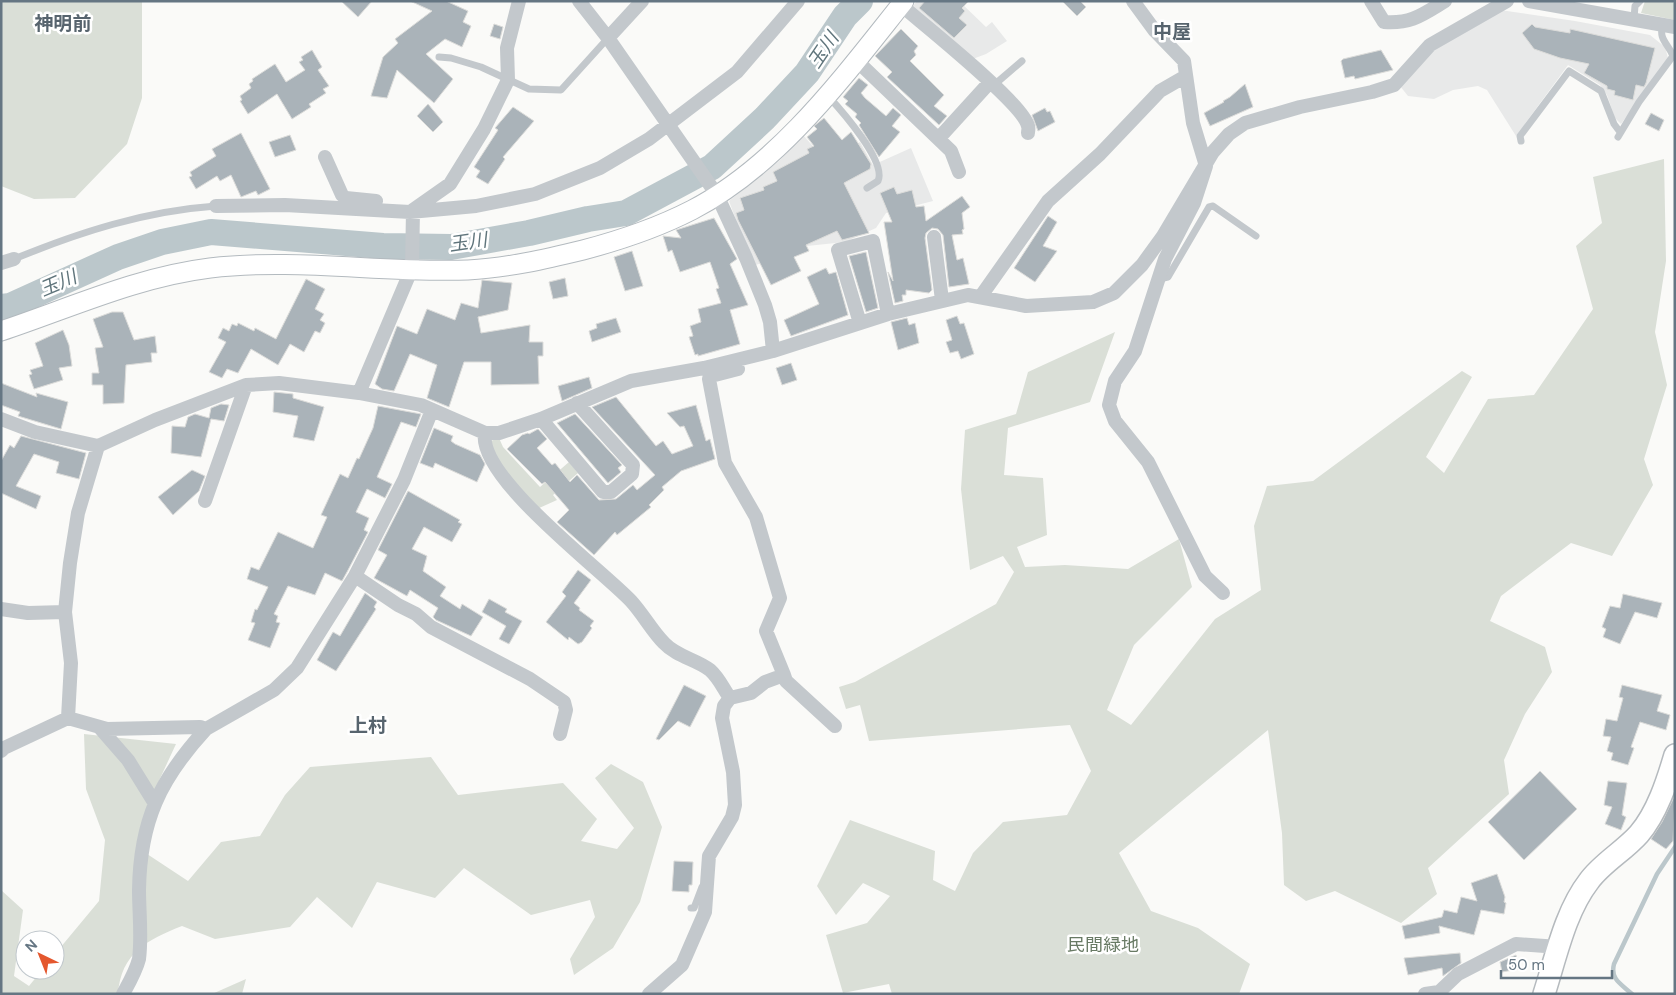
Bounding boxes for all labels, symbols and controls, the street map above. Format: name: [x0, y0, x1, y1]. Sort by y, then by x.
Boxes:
district label: 神明前: [34, 11, 92, 36]
district label: 中屋: [1153, 19, 1191, 44]
water label: 玉川: [802, 26, 845, 73]
water label: 玉川: [447, 227, 491, 257]
water label: 玉川: [36, 263, 82, 302]
district label: 上村: [349, 713, 387, 738]
north arrow: [15, 930, 65, 980]
park label: 民間緑地: [1067, 933, 1139, 957]
text: N: [21, 935, 41, 956]
scale bar: [1501, 948, 1612, 980]
text: 50 m: [1508, 955, 1545, 975]

